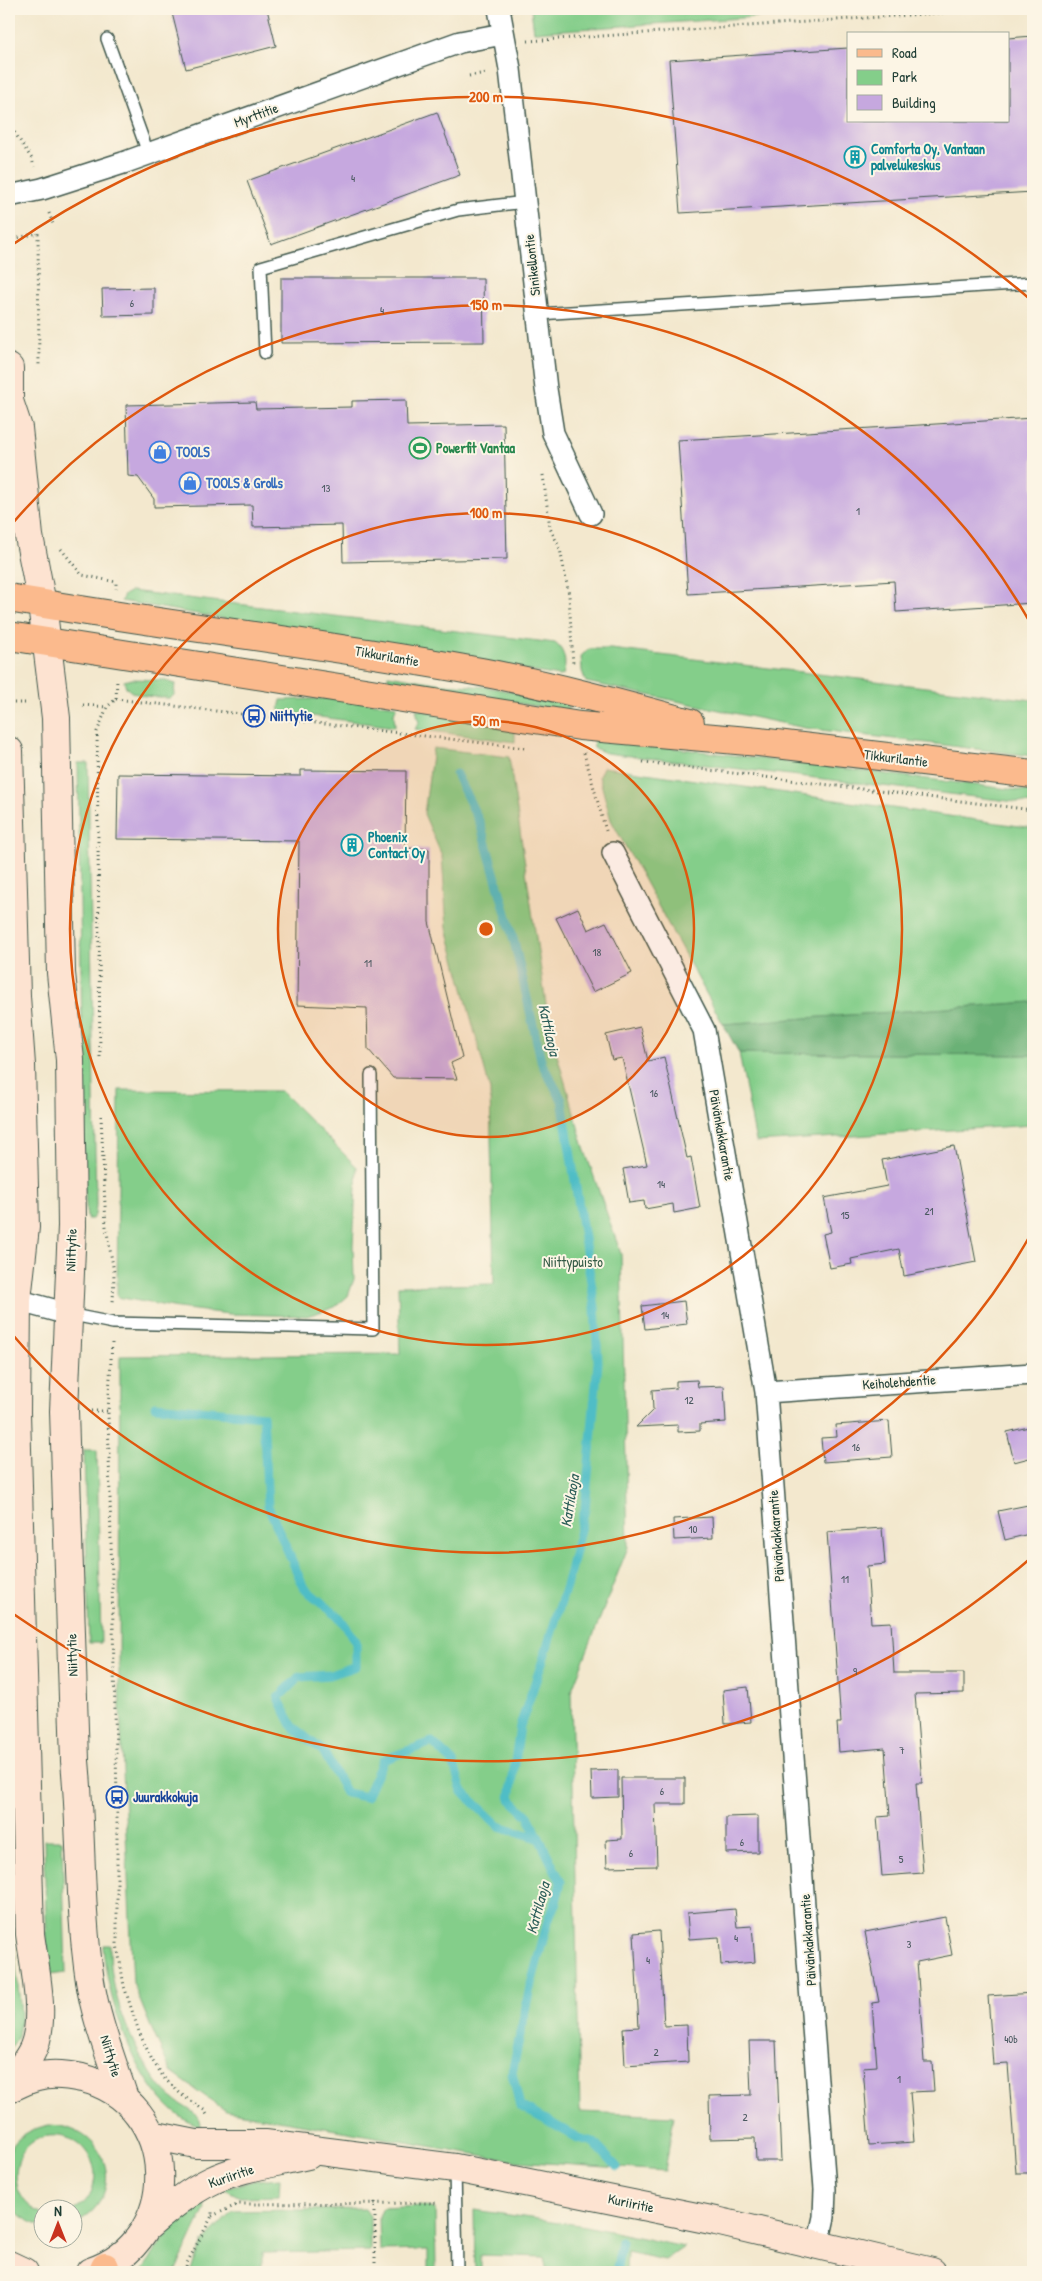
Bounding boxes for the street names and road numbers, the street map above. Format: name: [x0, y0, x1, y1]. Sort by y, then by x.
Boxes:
street label: Myrttitie: [231, 98, 281, 132]
street label: Sinikellontie: [519, 233, 544, 297]
street label: Tikkurilantie: [354, 641, 421, 671]
street label: Tikkurilantie: [863, 744, 930, 771]
street label: Päivänkakkarantie: [705, 1088, 740, 1182]
street label: Niittytie: [60, 1228, 82, 1272]
street label: Keiholehdentie: [862, 1369, 937, 1394]
street label: Päivänkakkarantie: [763, 1489, 788, 1583]
street label: Niittytie: [61, 1633, 83, 1677]
street label: Päivänkakkarantie: [795, 1893, 820, 1987]
street label: Niittytie: [95, 2033, 127, 2080]
street label: Kuriiritie: [206, 2159, 256, 2192]
street label: Kuriiritie: [606, 2188, 656, 2217]

